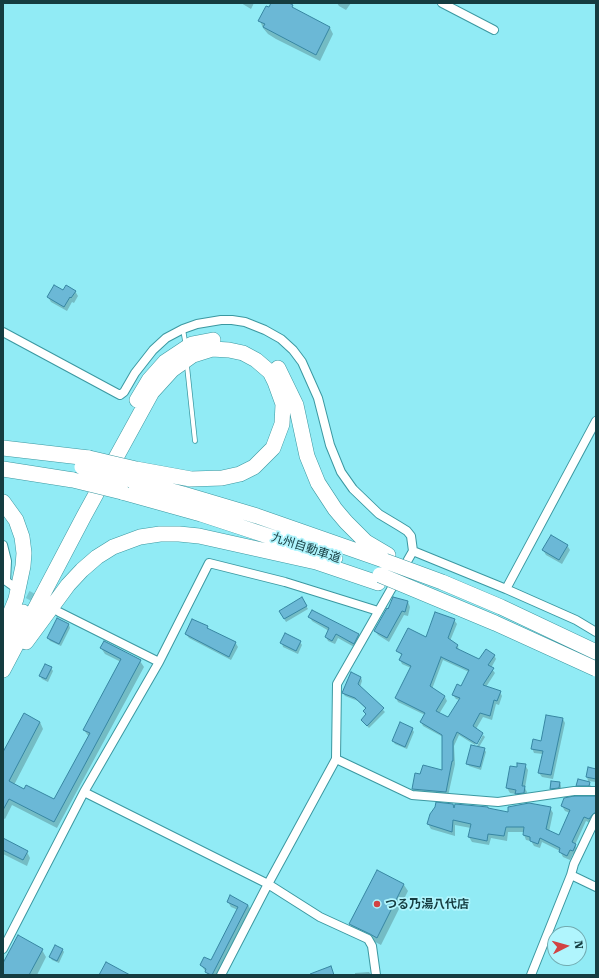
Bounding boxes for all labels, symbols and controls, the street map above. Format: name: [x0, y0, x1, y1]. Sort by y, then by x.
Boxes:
street label: 九州自動車道: [270, 530, 342, 566]
place label: つる乃湯八代店: [385, 897, 469, 911]
marker: つる乃湯八代店: [372, 899, 382, 909]
north arrow: [547, 926, 587, 966]
text: N: [572, 940, 585, 950]

